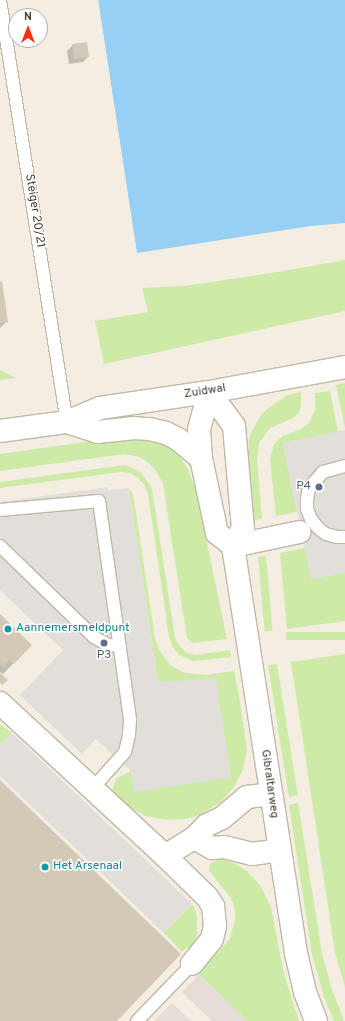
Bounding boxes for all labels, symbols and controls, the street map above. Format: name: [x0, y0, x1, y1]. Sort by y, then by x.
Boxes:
north arrow: [8, 8, 48, 48]
text: N: [24, 10, 32, 24]
street label: Steiger 20/21: [21, 173, 47, 249]
street label: Zuidwal: [183, 382, 227, 402]
place label: P4: [296, 480, 311, 494]
marker: P4: [314, 482, 324, 492]
place label: Aannemersmeldpunt: [16, 622, 130, 636]
marker: Aannemersmeldpunt: [3, 624, 13, 634]
marker: P3: [99, 638, 109, 648]
place label: P3: [97, 649, 111, 663]
street label: Gibraltarweg: [257, 749, 281, 819]
place label: Het Arsenaal: [53, 860, 123, 874]
marker: Het Arsenaal: [40, 862, 50, 872]

